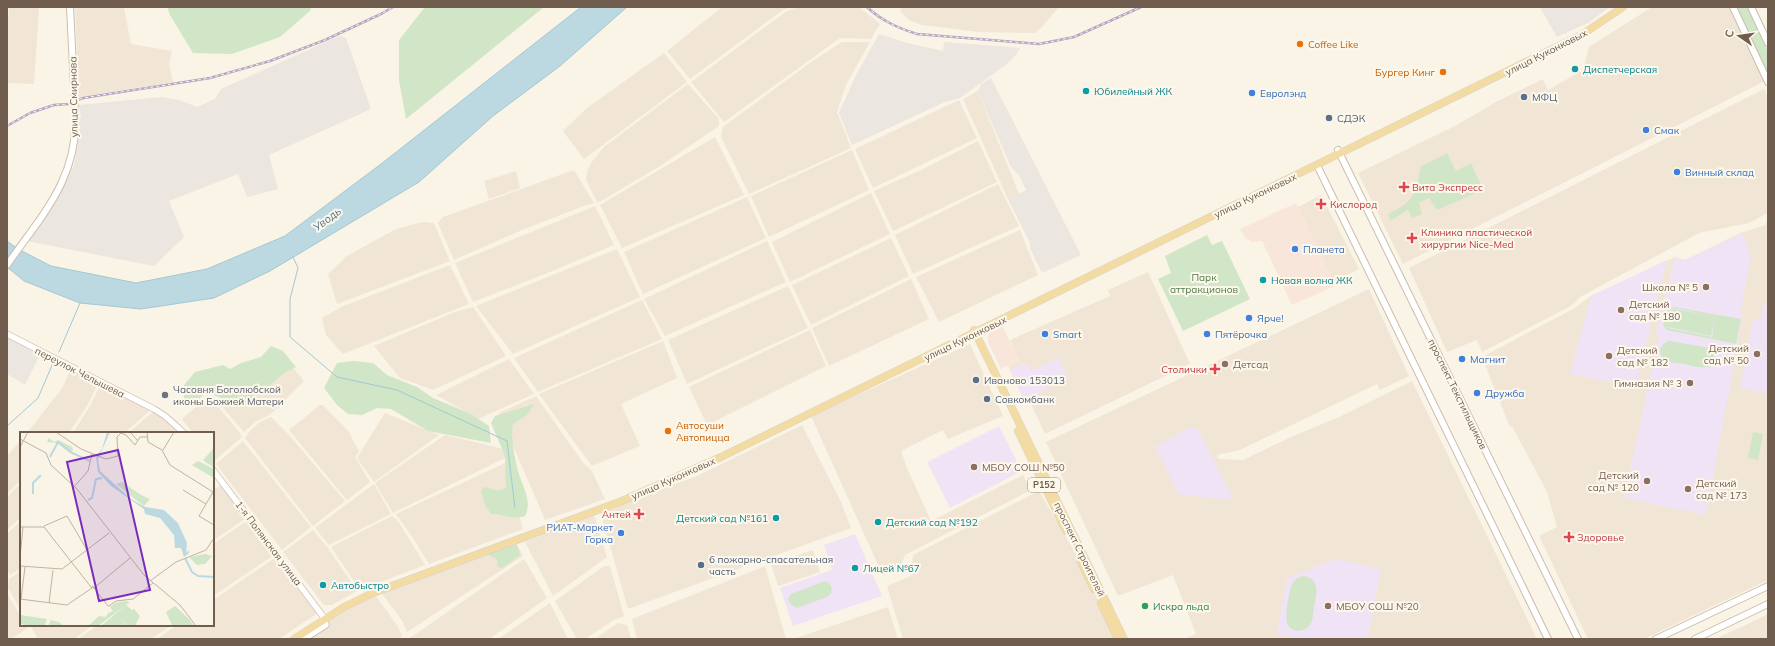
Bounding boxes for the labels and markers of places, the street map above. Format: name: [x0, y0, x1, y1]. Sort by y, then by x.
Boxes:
place label: Coffee Like: [1308, 38, 1358, 51]
marker: Coffee Like: [1295, 39, 1305, 49]
place label: Диспетчерская: [1583, 63, 1657, 76]
marker: Диспетчерская: [1570, 64, 1580, 74]
place label: Бургер Кинг: [1375, 66, 1436, 79]
marker: Бургер Кинг: [1438, 67, 1448, 77]
place label: Юбилейный ЖК: [1094, 85, 1172, 98]
marker: Юбилейный ЖК: [1081, 86, 1091, 96]
place label: Евролэнд: [1260, 87, 1306, 100]
marker: Евролэнд: [1247, 88, 1257, 98]
place label: МФЦ: [1532, 91, 1557, 104]
marker: МФЦ: [1519, 92, 1529, 102]
place label: СДЭК: [1337, 112, 1366, 125]
marker: СДЭК: [1324, 113, 1334, 123]
place label: Смак: [1654, 124, 1680, 137]
marker: Смак: [1641, 125, 1651, 135]
place label: Винный склад: [1685, 166, 1754, 179]
marker: Винный склад: [1672, 167, 1682, 177]
place label: Вита Экспресс: [1412, 181, 1483, 194]
marker: Вита Экспресс: [1399, 182, 1409, 192]
marker: Кислород: [1315, 198, 1327, 210]
place label: Кислород: [1330, 198, 1377, 211]
place label: Клиника пластической хирургии Nice-Med: [1421, 226, 1532, 251]
marker: Клиника пластической хирургии Nice-Med: [1406, 232, 1418, 244]
place label: Планета: [1303, 243, 1345, 256]
marker: Планета: [1290, 244, 1300, 254]
place label: Новая волна ЖК: [1271, 274, 1353, 287]
marker: Новая волна ЖК: [1258, 275, 1268, 285]
place label: Школа № 5: [1642, 281, 1698, 294]
marker: Школа № 5: [1701, 282, 1711, 292]
place label: Детский сад № 180: [1629, 298, 1680, 323]
marker: Детский сад № 180: [1616, 305, 1626, 315]
place label: Ярче!: [1257, 312, 1283, 325]
marker: Ярче!: [1244, 313, 1254, 323]
place label: Smart: [1053, 328, 1082, 341]
place label: Пятёрочка: [1215, 328, 1267, 341]
marker: Smart: [1040, 329, 1050, 339]
marker: Пятёрочка: [1202, 329, 1212, 339]
place label: Детский сад № 50: [1704, 342, 1749, 367]
place label: Детский сад № 182: [1617, 344, 1668, 369]
marker: Детский сад № 50: [1752, 349, 1762, 359]
marker: Детский сад № 182: [1604, 351, 1614, 361]
place label: Магнит: [1470, 353, 1506, 366]
marker: Магнит: [1457, 354, 1467, 364]
place label: Детсад: [1233, 358, 1268, 371]
marker: Детсад: [1220, 359, 1230, 369]
place label: Столички: [1161, 363, 1207, 376]
marker: Столички: [1210, 364, 1220, 374]
place label: Иваново 153013: [984, 374, 1065, 387]
marker: Иваново 153013: [971, 375, 981, 385]
place label: Гимназия № 3: [1614, 377, 1682, 390]
marker: Гимназия № 3: [1685, 378, 1695, 388]
place label: Часовня Боголюбской иконы Божией Матери: [173, 383, 284, 408]
place label: Дружба: [1485, 387, 1524, 400]
marker: Дружба: [1472, 388, 1482, 398]
marker: Часовня Боголюбской иконы Божией Матери: [160, 390, 170, 400]
place label: Совкомбанк: [995, 393, 1055, 406]
marker: Совкомбанк: [982, 394, 992, 404]
place label: Автосуши Автопицца: [676, 419, 730, 444]
marker: Автосуши Автопицца: [663, 426, 673, 436]
place label: МБОУ СОШ №50: [982, 461, 1065, 474]
marker: МБОУ СОШ №50: [969, 462, 979, 472]
place label: Детский сад № 120: [1588, 469, 1639, 494]
marker: Детский сад № 120: [1642, 476, 1652, 486]
place label: Детский сад № 173: [1696, 477, 1747, 502]
marker: Детский сад № 173: [1683, 484, 1693, 494]
place label: Антей: [602, 508, 631, 521]
marker: Антей: [634, 509, 644, 519]
place label: Детский сад №161: [676, 512, 768, 525]
marker: Детский сад №161: [771, 513, 781, 523]
place label: Детский сад №192: [886, 516, 978, 529]
marker: Детский сад №192: [873, 517, 883, 527]
place label: РИАТ-Маркет Горка: [546, 521, 613, 546]
marker: РИАТ-Маркет Горка: [616, 528, 626, 538]
place label: Здоровье: [1577, 531, 1624, 544]
marker: Здоровье: [1564, 532, 1574, 542]
place label: 6 пожарно-спасательная часть: [709, 553, 833, 578]
marker: 6 пожарно-спасательная часть: [696, 560, 706, 570]
place label: Лицей №67: [863, 562, 920, 575]
marker: Лицей №67: [850, 563, 860, 573]
place label: Автобыстро: [331, 579, 389, 592]
marker: Автобыстро: [318, 580, 328, 590]
place label: Искра льда: [1153, 600, 1209, 613]
place label: МБОУ СОШ №20: [1336, 600, 1419, 613]
marker: Искра льда: [1140, 601, 1150, 611]
marker: МБОУ СОШ №20: [1323, 601, 1333, 611]

